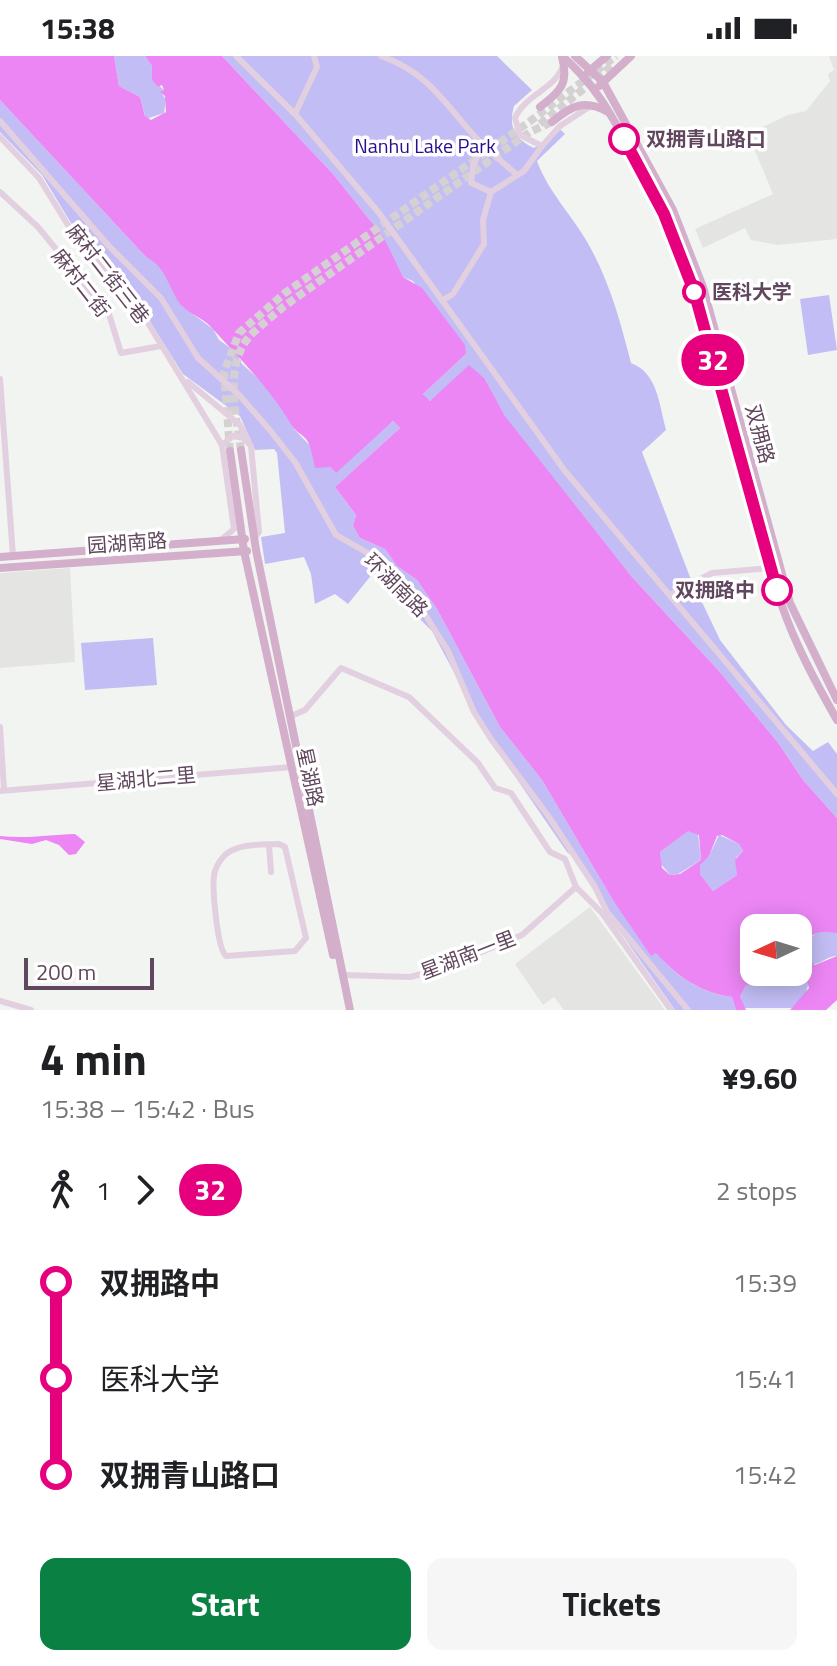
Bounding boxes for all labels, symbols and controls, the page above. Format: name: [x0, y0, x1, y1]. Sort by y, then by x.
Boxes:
text: 15:38: [40, 5, 115, 51]
place label: 双拥青山路口: [646, 123, 766, 154]
marker: 双拥青山路口: [609, 124, 639, 154]
park label: Nanhu Lake Park: [354, 130, 496, 161]
street label: 麻村二街三巷: [62, 219, 154, 329]
street label: 麻村二街: [47, 244, 115, 322]
place label: 医科大学: [712, 276, 792, 307]
marker: 医科大学: [683, 281, 705, 303]
line badge: 32: [677, 334, 749, 386]
text: 32: [697, 338, 729, 381]
street label: 双拥路: [738, 401, 783, 467]
street label: 园湖南路: [86, 524, 168, 561]
street label: 环湖南路: [357, 545, 436, 624]
place label: 双拥路中: [675, 574, 755, 605]
marker: 双拥路中: [762, 575, 792, 605]
street label: 星湖路: [289, 744, 332, 809]
street label: 星湖北二里: [95, 759, 197, 798]
north arrow: [740, 914, 812, 986]
map controls: [740, 914, 812, 986]
street label: 星湖南一里: [416, 922, 520, 987]
scale bar: [24, 954, 154, 990]
text: 200 m: [36, 955, 96, 989]
text: 4 min: [40, 1025, 147, 1092]
text: ¥9.60: [722, 1055, 797, 1101]
text: 15:38 – 15:42 · Bus: [40, 1089, 255, 1128]
icon: walk: [40, 1168, 84, 1212]
icon: forward: [123, 1168, 167, 1212]
text: 32: [195, 1168, 226, 1211]
text: 1: [96, 1171, 111, 1210]
text: 2 stops: [716, 1171, 797, 1210]
text: 双拥路中: [100, 1260, 220, 1306]
text: 15:39: [733, 1263, 797, 1302]
text: 医科大学: [100, 1356, 220, 1402]
text: 15:41: [733, 1359, 797, 1398]
text: 双拥青山路口: [100, 1452, 280, 1498]
text: 15:42: [733, 1455, 797, 1494]
button: Start: [40, 1558, 411, 1650]
button: Tickets: [427, 1558, 797, 1650]

